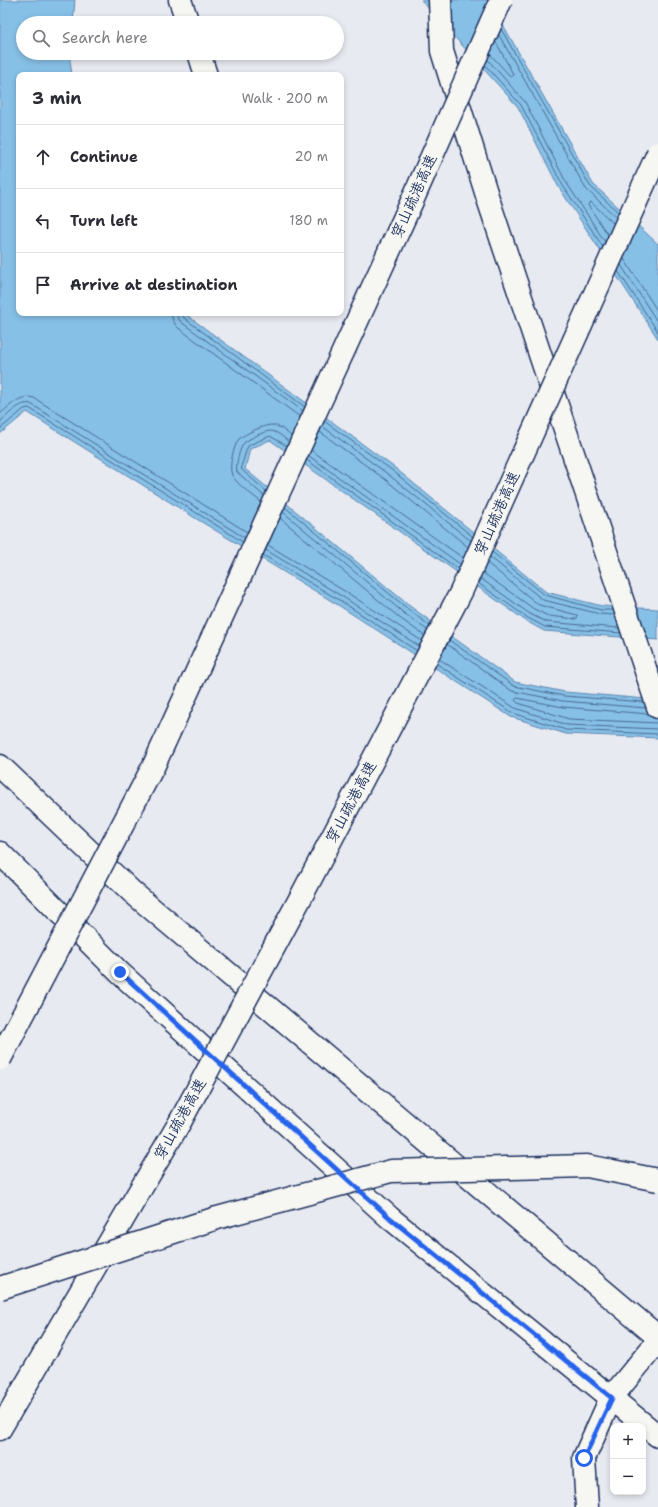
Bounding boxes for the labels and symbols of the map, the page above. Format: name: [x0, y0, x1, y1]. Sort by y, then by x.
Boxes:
street label: 穿山疏港高速: [387, 151, 441, 241]
street label: 穿山疏港高速: [470, 468, 524, 558]
street label: 穿山疏港高速: [321, 758, 381, 846]
route end: [111, 963, 129, 981]
street label: 穿山疏港高速: [149, 1075, 211, 1163]
route start: [575, 1449, 593, 1467]

